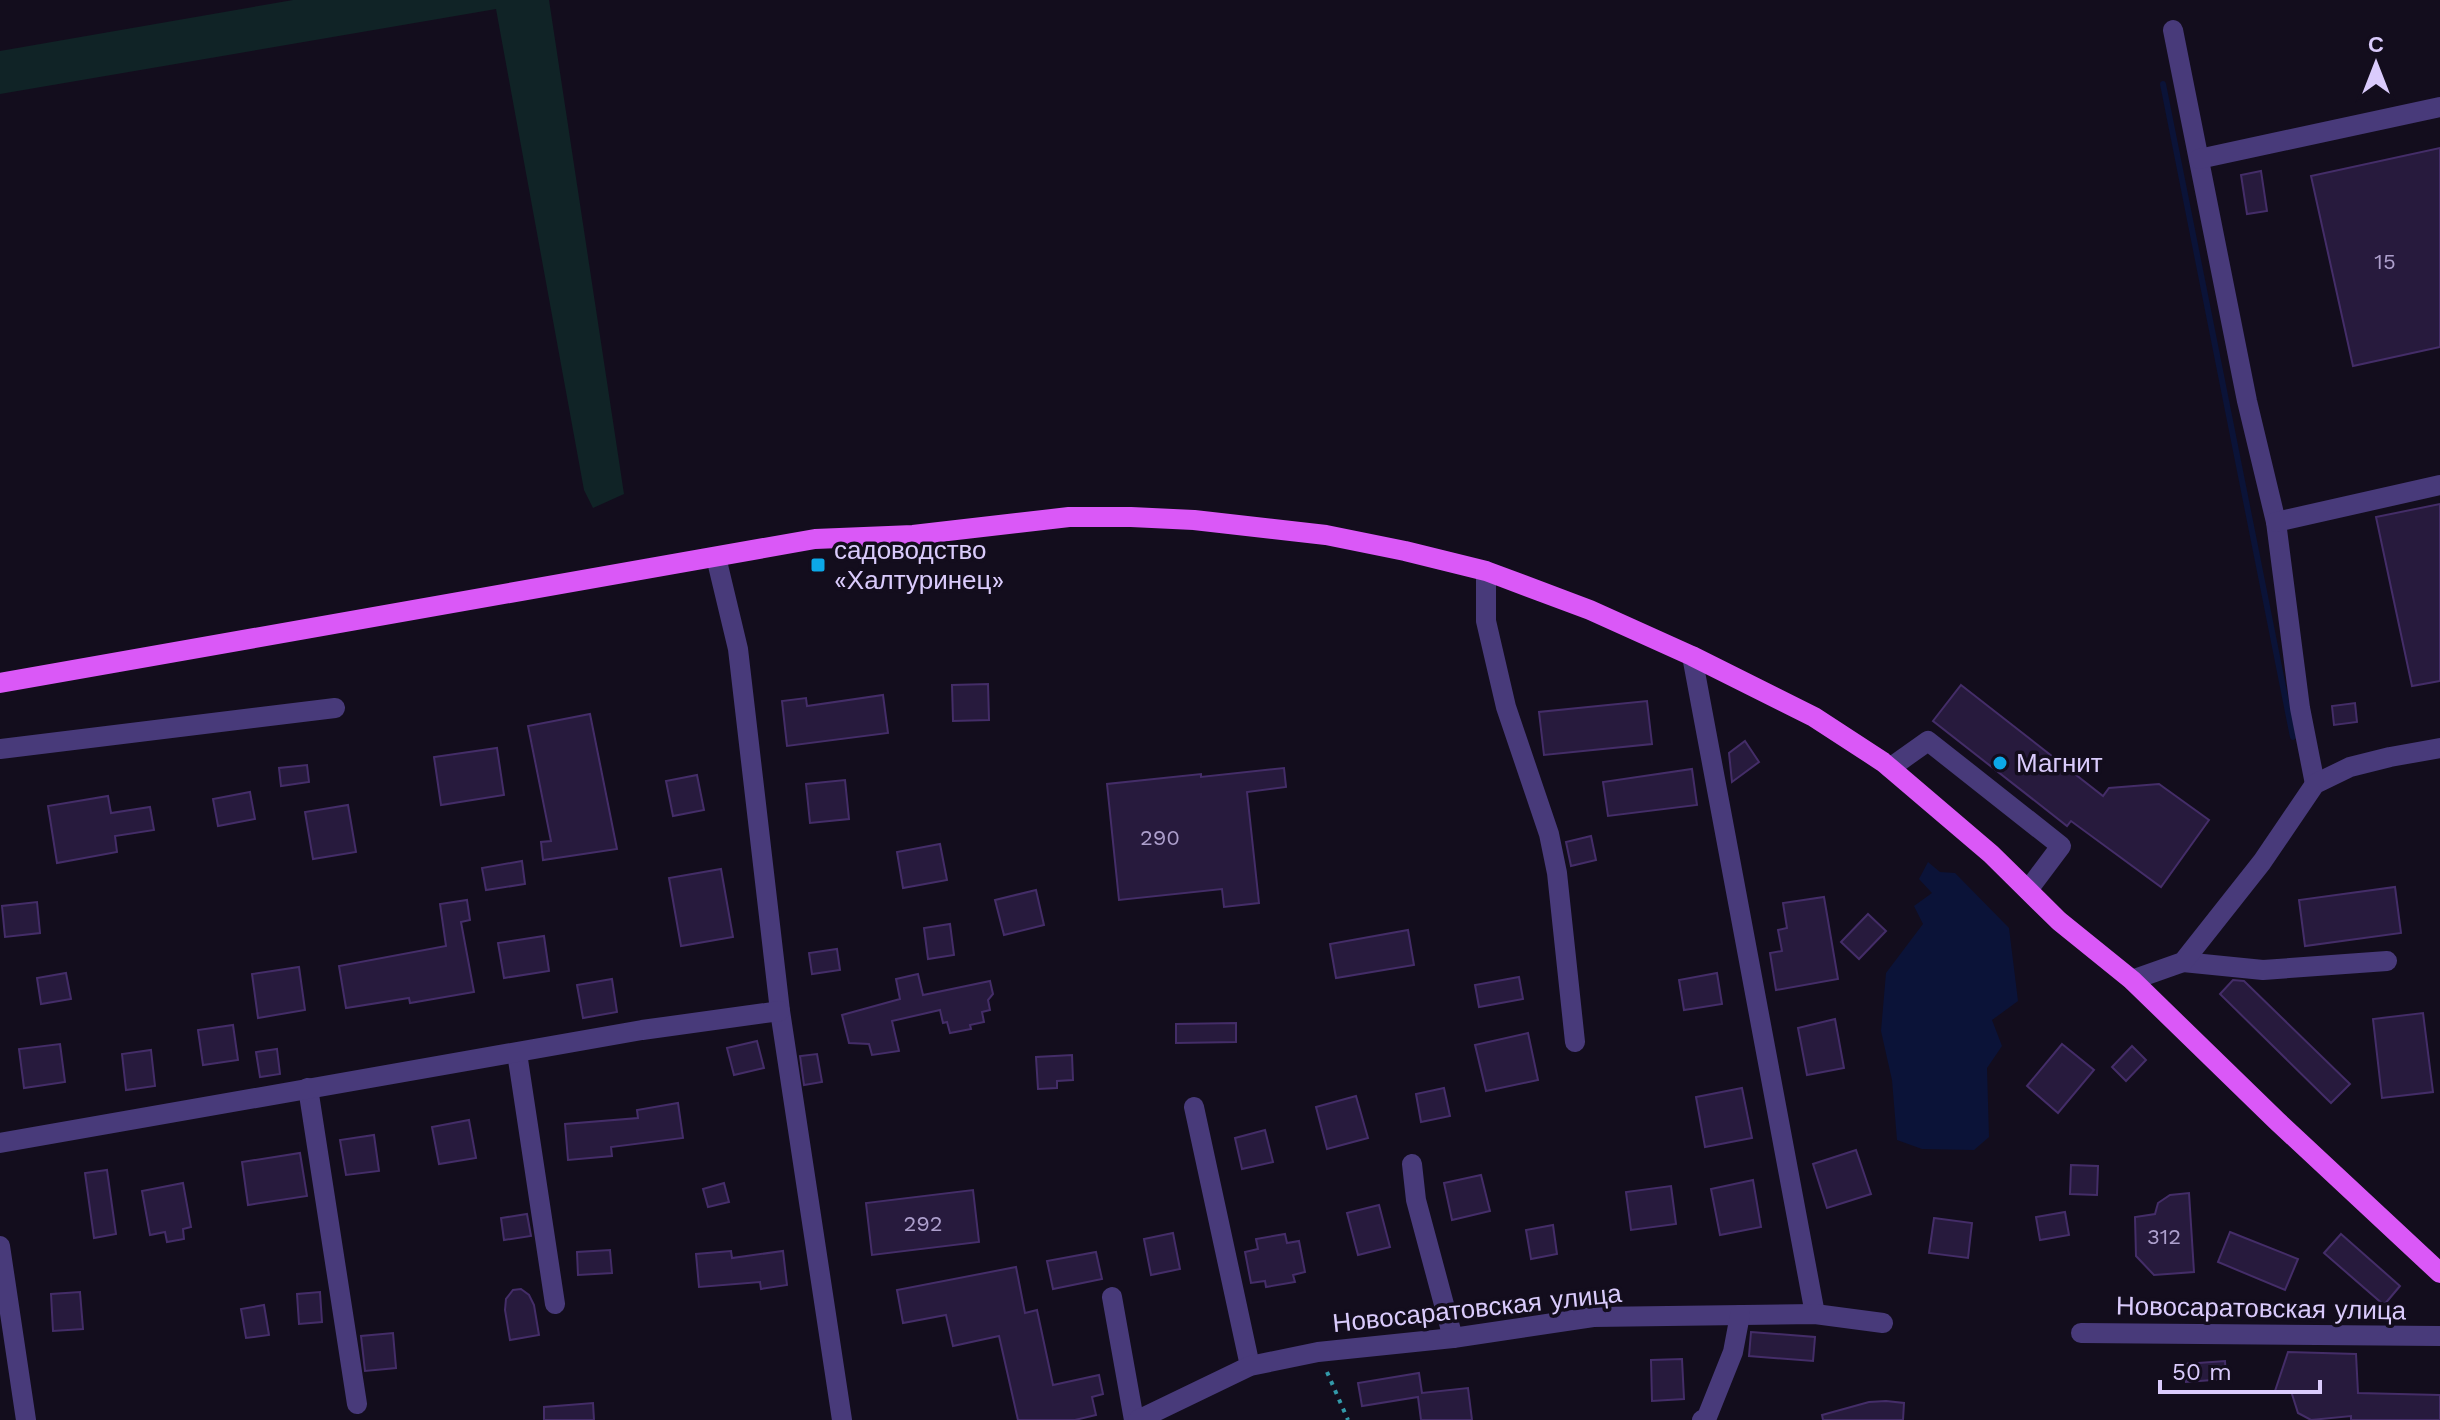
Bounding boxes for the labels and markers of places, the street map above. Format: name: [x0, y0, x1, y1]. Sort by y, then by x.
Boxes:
place label: садоводство «Халтуринец»: [834, 535, 1004, 595]
marker: садоводство «Халтуринец»: [809, 556, 827, 574]
place label: Магнит: [2016, 748, 2103, 778]
marker: Магнит: [1991, 754, 2009, 772]

